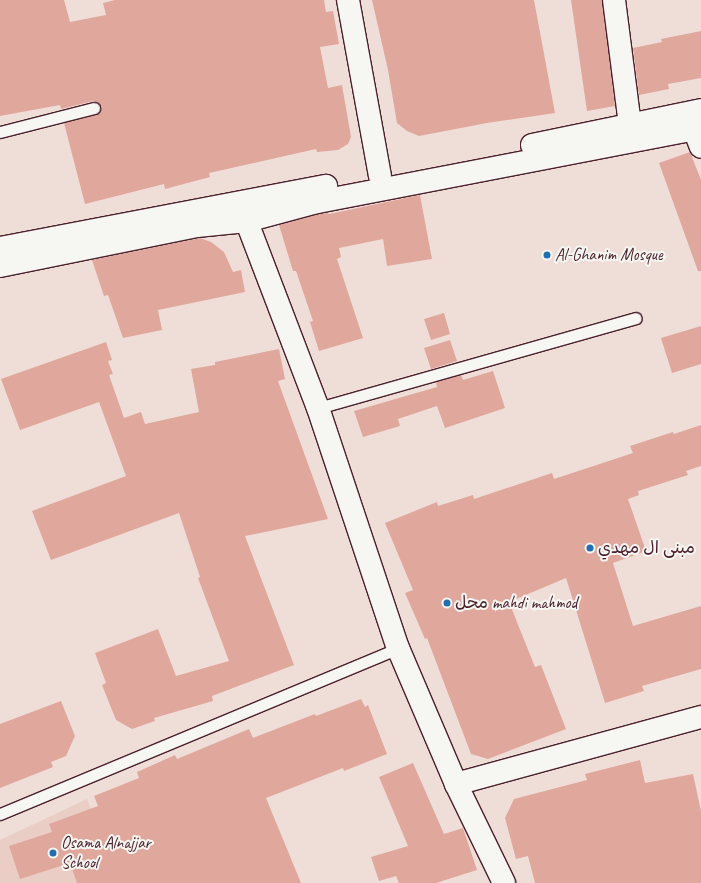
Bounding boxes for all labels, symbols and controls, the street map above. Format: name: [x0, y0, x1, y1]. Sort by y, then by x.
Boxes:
place label: Al-Ghanim Mosque: [555, 245, 662, 265]
marker: Al-Ghanim Mosque: [542, 250, 552, 260]
place label: مبنى ال مهدي: [598, 538, 695, 558]
marker: مبنى ال مهدي: [585, 543, 595, 553]
place label: محل mahdi mahmod: [455, 593, 578, 613]
marker: محل mahdi mahmod: [442, 598, 452, 608]
place label: Osama Alnajjar School: [61, 833, 151, 873]
marker: Osama Alnajjar School: [48, 848, 58, 858]

